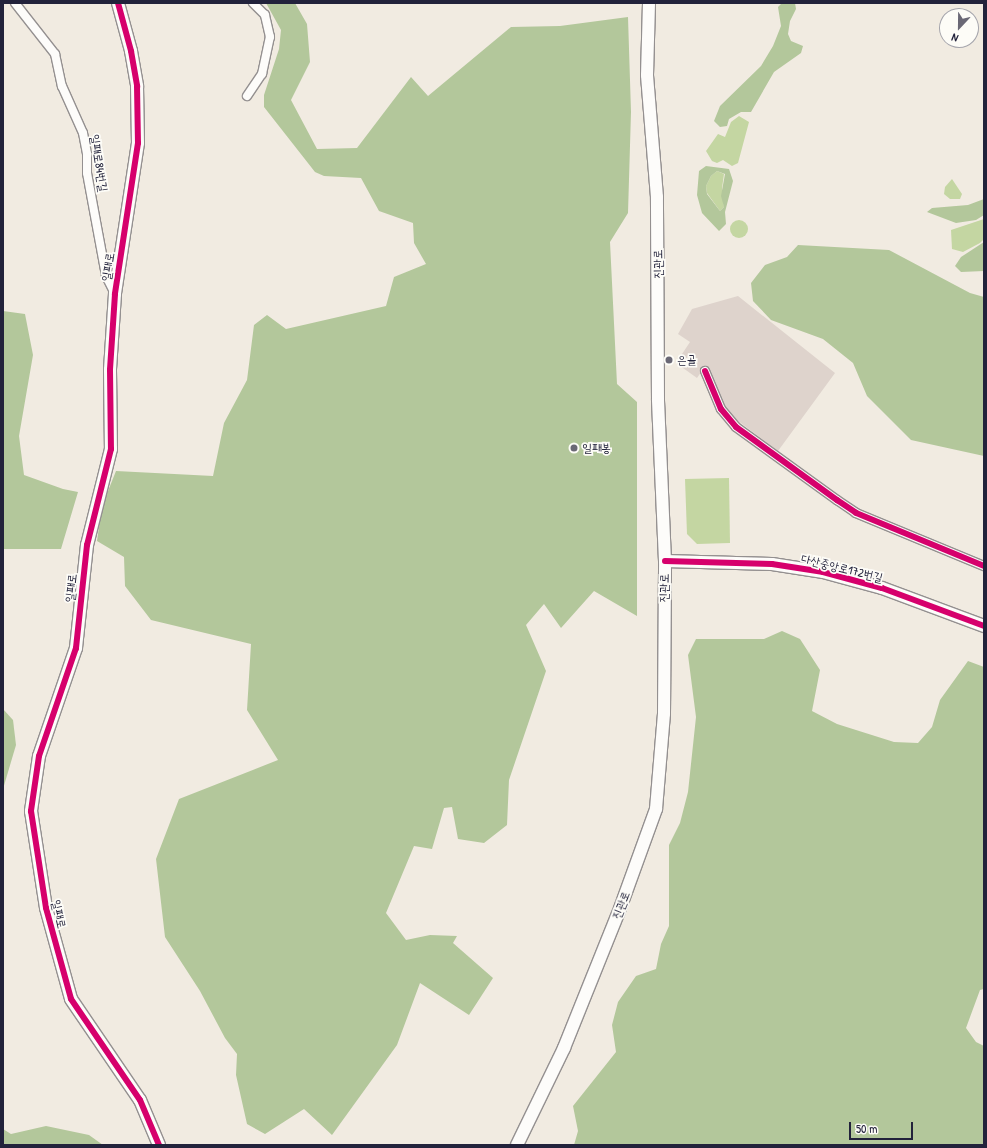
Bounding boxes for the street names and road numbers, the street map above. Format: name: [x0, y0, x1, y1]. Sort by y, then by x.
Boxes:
street label: 일패로84번길: [87, 133, 111, 193]
street label: 진관로: [651, 249, 665, 279]
street label: 일패로: [99, 252, 117, 282]
street label: 다산중앙로172번길: [800, 551, 884, 585]
street label: 일패로: [62, 573, 80, 603]
street label: 진관로: [657, 573, 671, 603]
street label: 진관로: [609, 889, 633, 921]
street label: 일패로: [49, 898, 69, 930]

